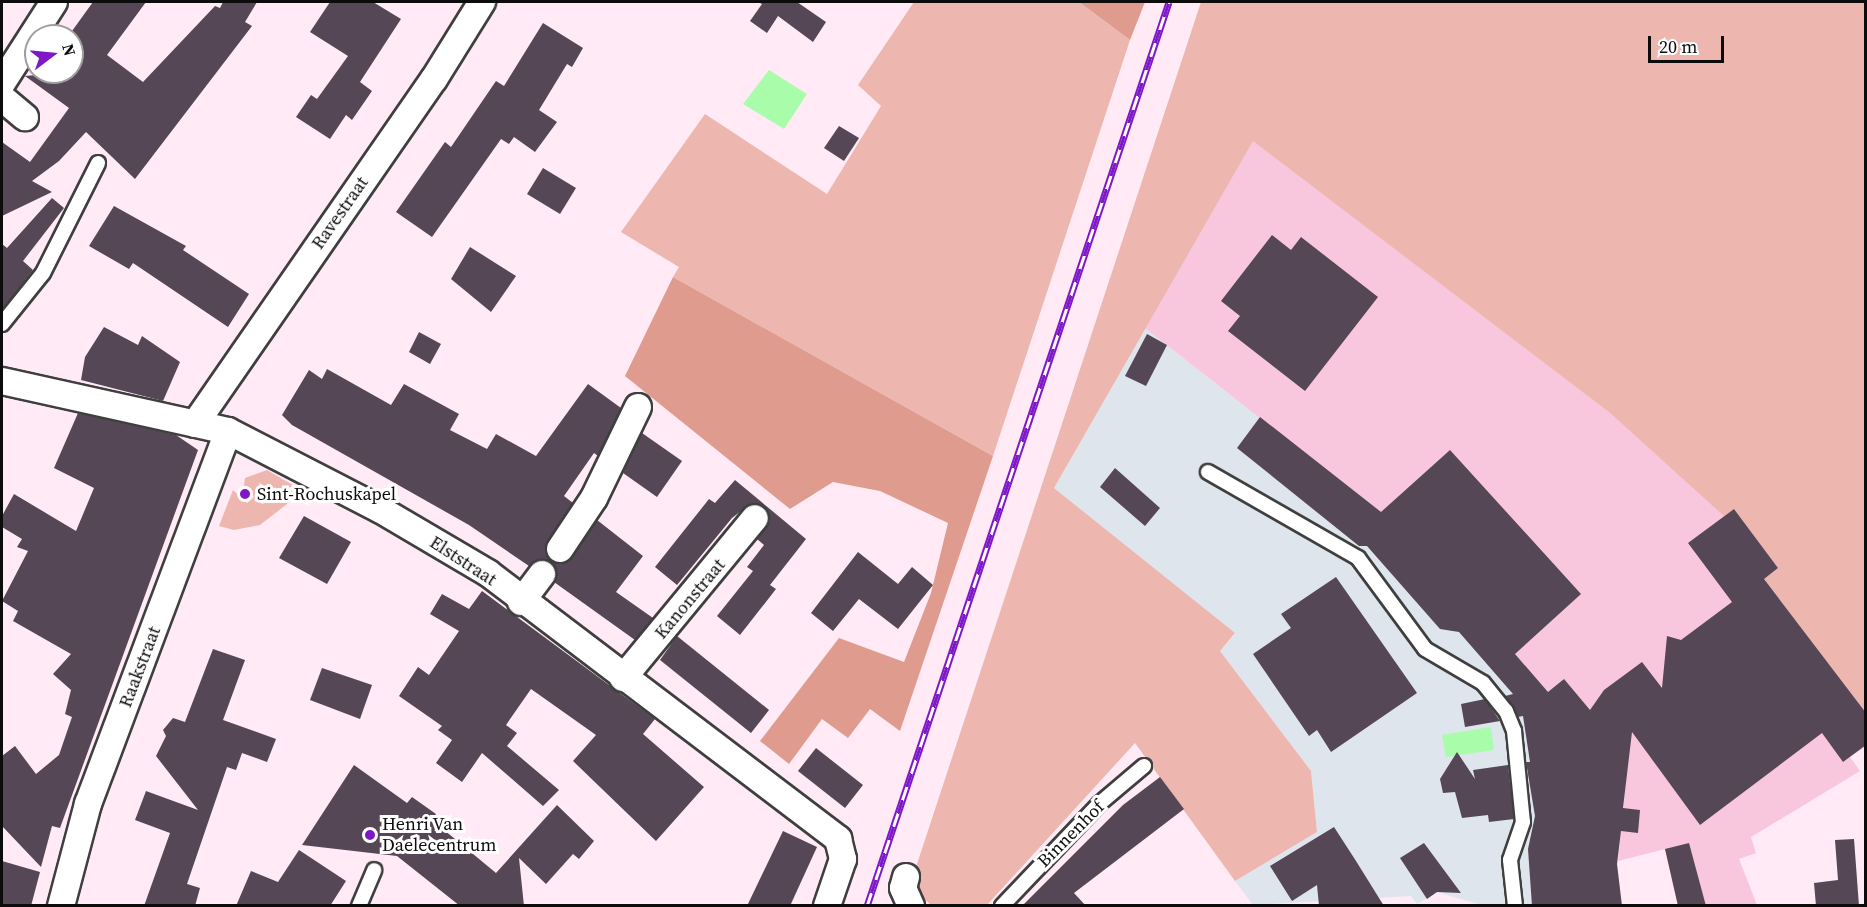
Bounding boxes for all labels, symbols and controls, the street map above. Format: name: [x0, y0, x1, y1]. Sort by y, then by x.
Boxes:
north arrow: [24, 24, 84, 84]
scale bar: [1651, 24, 1728, 62]
text: 20 m: [1659, 34, 1697, 59]
text: N: [57, 41, 82, 58]
street label: Ravestraat: [307, 173, 373, 253]
place label: Sint-Rochuskapel: [257, 483, 396, 505]
marker: Sint-Rochuskapel: [238, 487, 252, 501]
street label: Elststraat: [426, 531, 500, 591]
street label: Kanonstraat: [650, 555, 730, 643]
street label: Raakstraat: [115, 623, 165, 711]
street label: Binnenhof: [1033, 796, 1109, 872]
place label: Henri Van Daelecentrum: [382, 814, 496, 856]
marker: Henri Van Daelecentrum: [363, 828, 377, 842]

